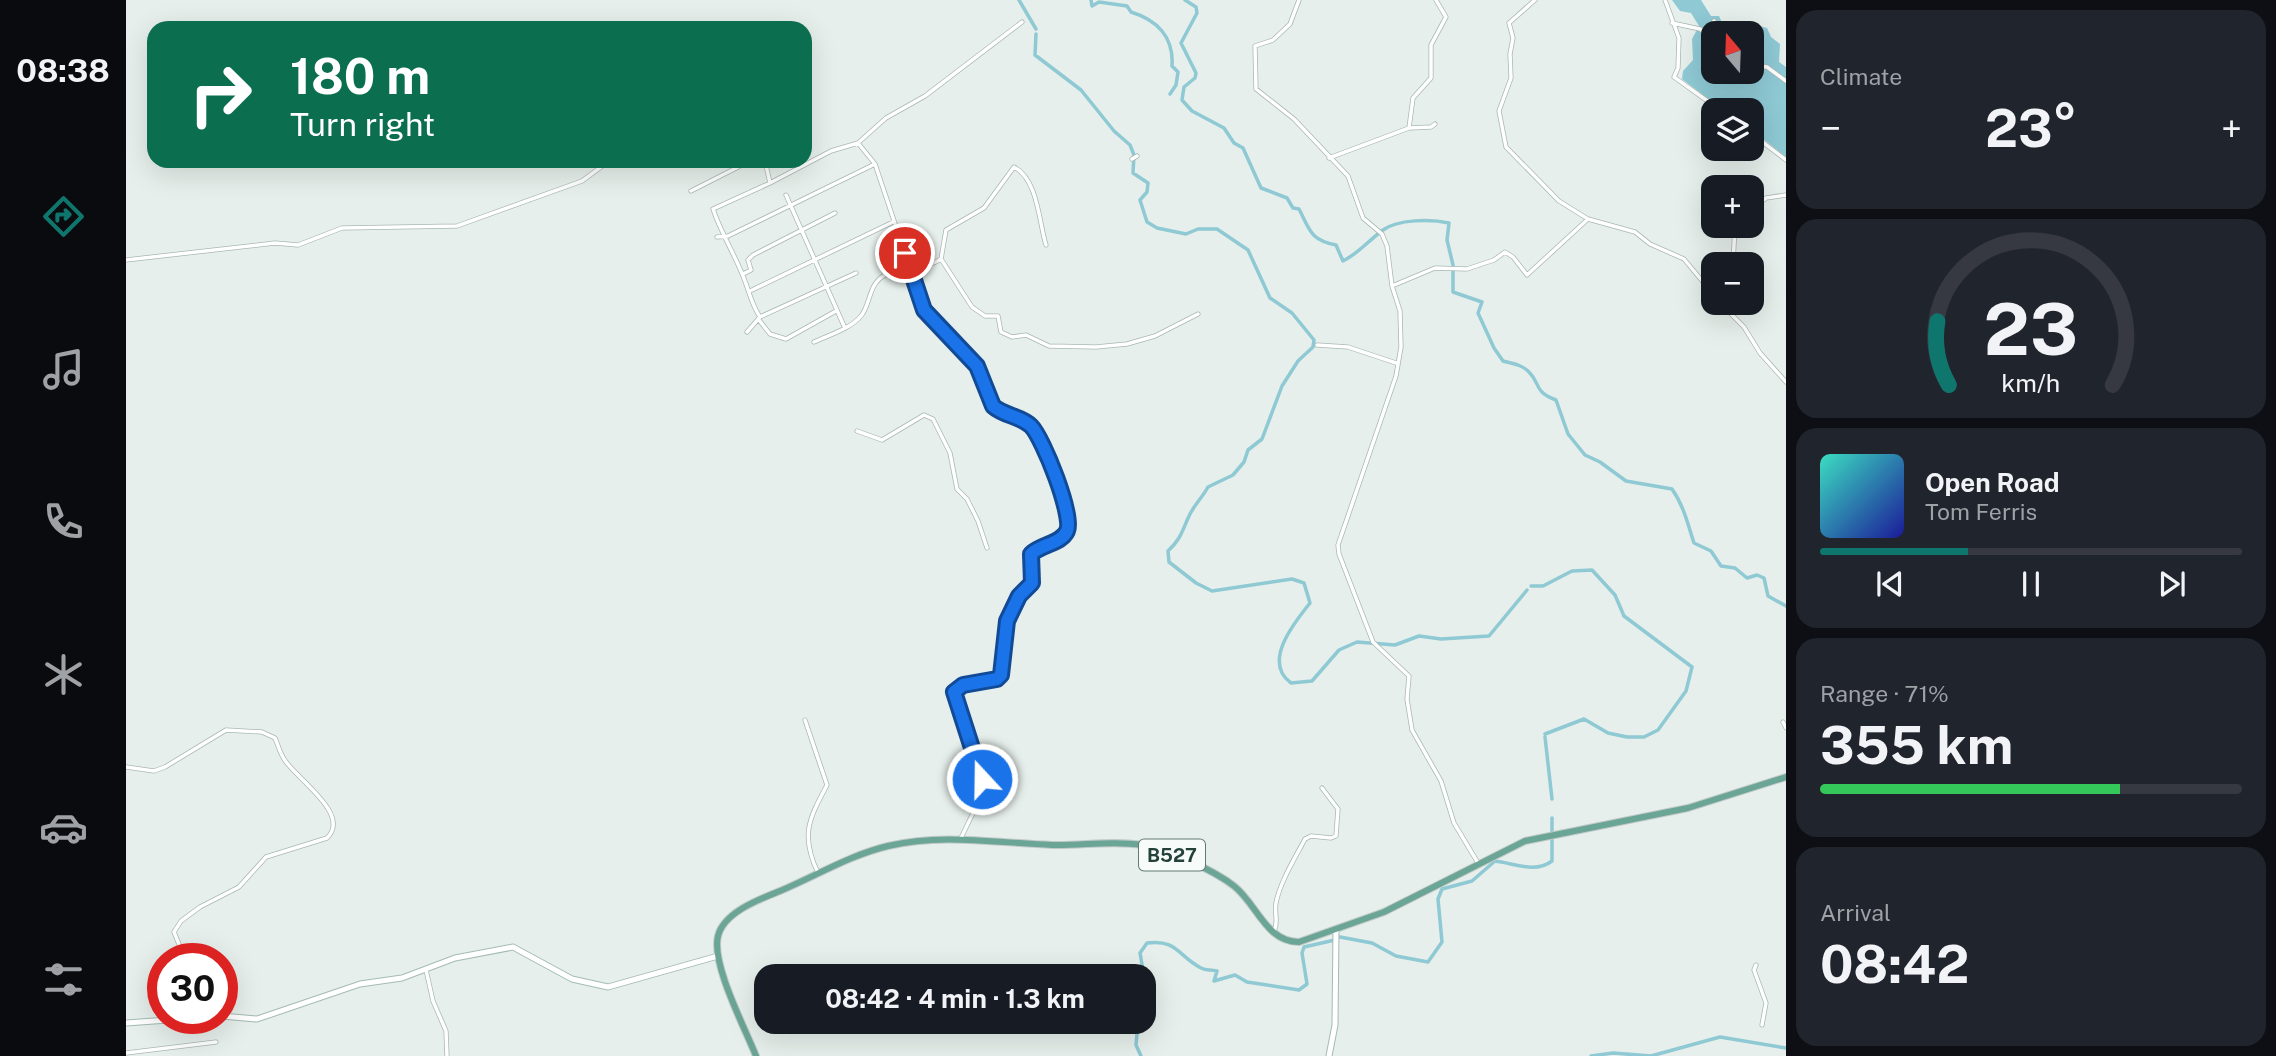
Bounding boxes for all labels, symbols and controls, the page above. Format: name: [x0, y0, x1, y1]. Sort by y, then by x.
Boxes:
north arrow: [1701, 21, 1764, 84]
map controls: [1701, 21, 1764, 315]
text: 180 m: [290, 47, 430, 105]
icon: right: [175, 49, 266, 140]
text: 08:38: [16, 52, 110, 89]
text: Climate: [1820, 63, 1902, 90]
button: layers: [1701, 98, 1764, 161]
text: 23°: [1985, 98, 2077, 159]
text: Turn right: [290, 106, 435, 143]
text: −: [1820, 106, 1841, 151]
text: +: [2221, 106, 2242, 151]
button: +: [1701, 175, 1764, 238]
icon: directions: [39, 192, 88, 241]
pin: [875, 223, 935, 283]
icon: arrive: [886, 234, 924, 272]
button: −: [1701, 252, 1764, 315]
text: 23: [1984, 286, 2078, 371]
icon: music: [39, 345, 88, 394]
text: km/h: [2002, 368, 2060, 398]
text: Open Road: [1925, 467, 2060, 498]
icon: phone: [39, 497, 88, 546]
text: Tom Ferris: [1925, 498, 2037, 525]
icon: previous: [1871, 565, 1909, 603]
icon: pause: [2012, 565, 2050, 603]
icon: next: [2153, 565, 2191, 603]
icon: climate: [39, 650, 88, 699]
text: Range · 71%: [1820, 680, 1949, 707]
text: 355 km: [1820, 715, 2013, 776]
position arrow: [945, 742, 1019, 816]
icon: car: [39, 803, 88, 852]
road number: B527: [1139, 840, 1205, 870]
text: Arrival: [1820, 899, 1891, 926]
text: 08:42: [1820, 934, 1969, 995]
speed limit sign: 30: [147, 943, 238, 1034]
icon: filters: [39, 955, 88, 1004]
text: 08:42 · 4 min · 1.3 km: [825, 983, 1085, 1014]

